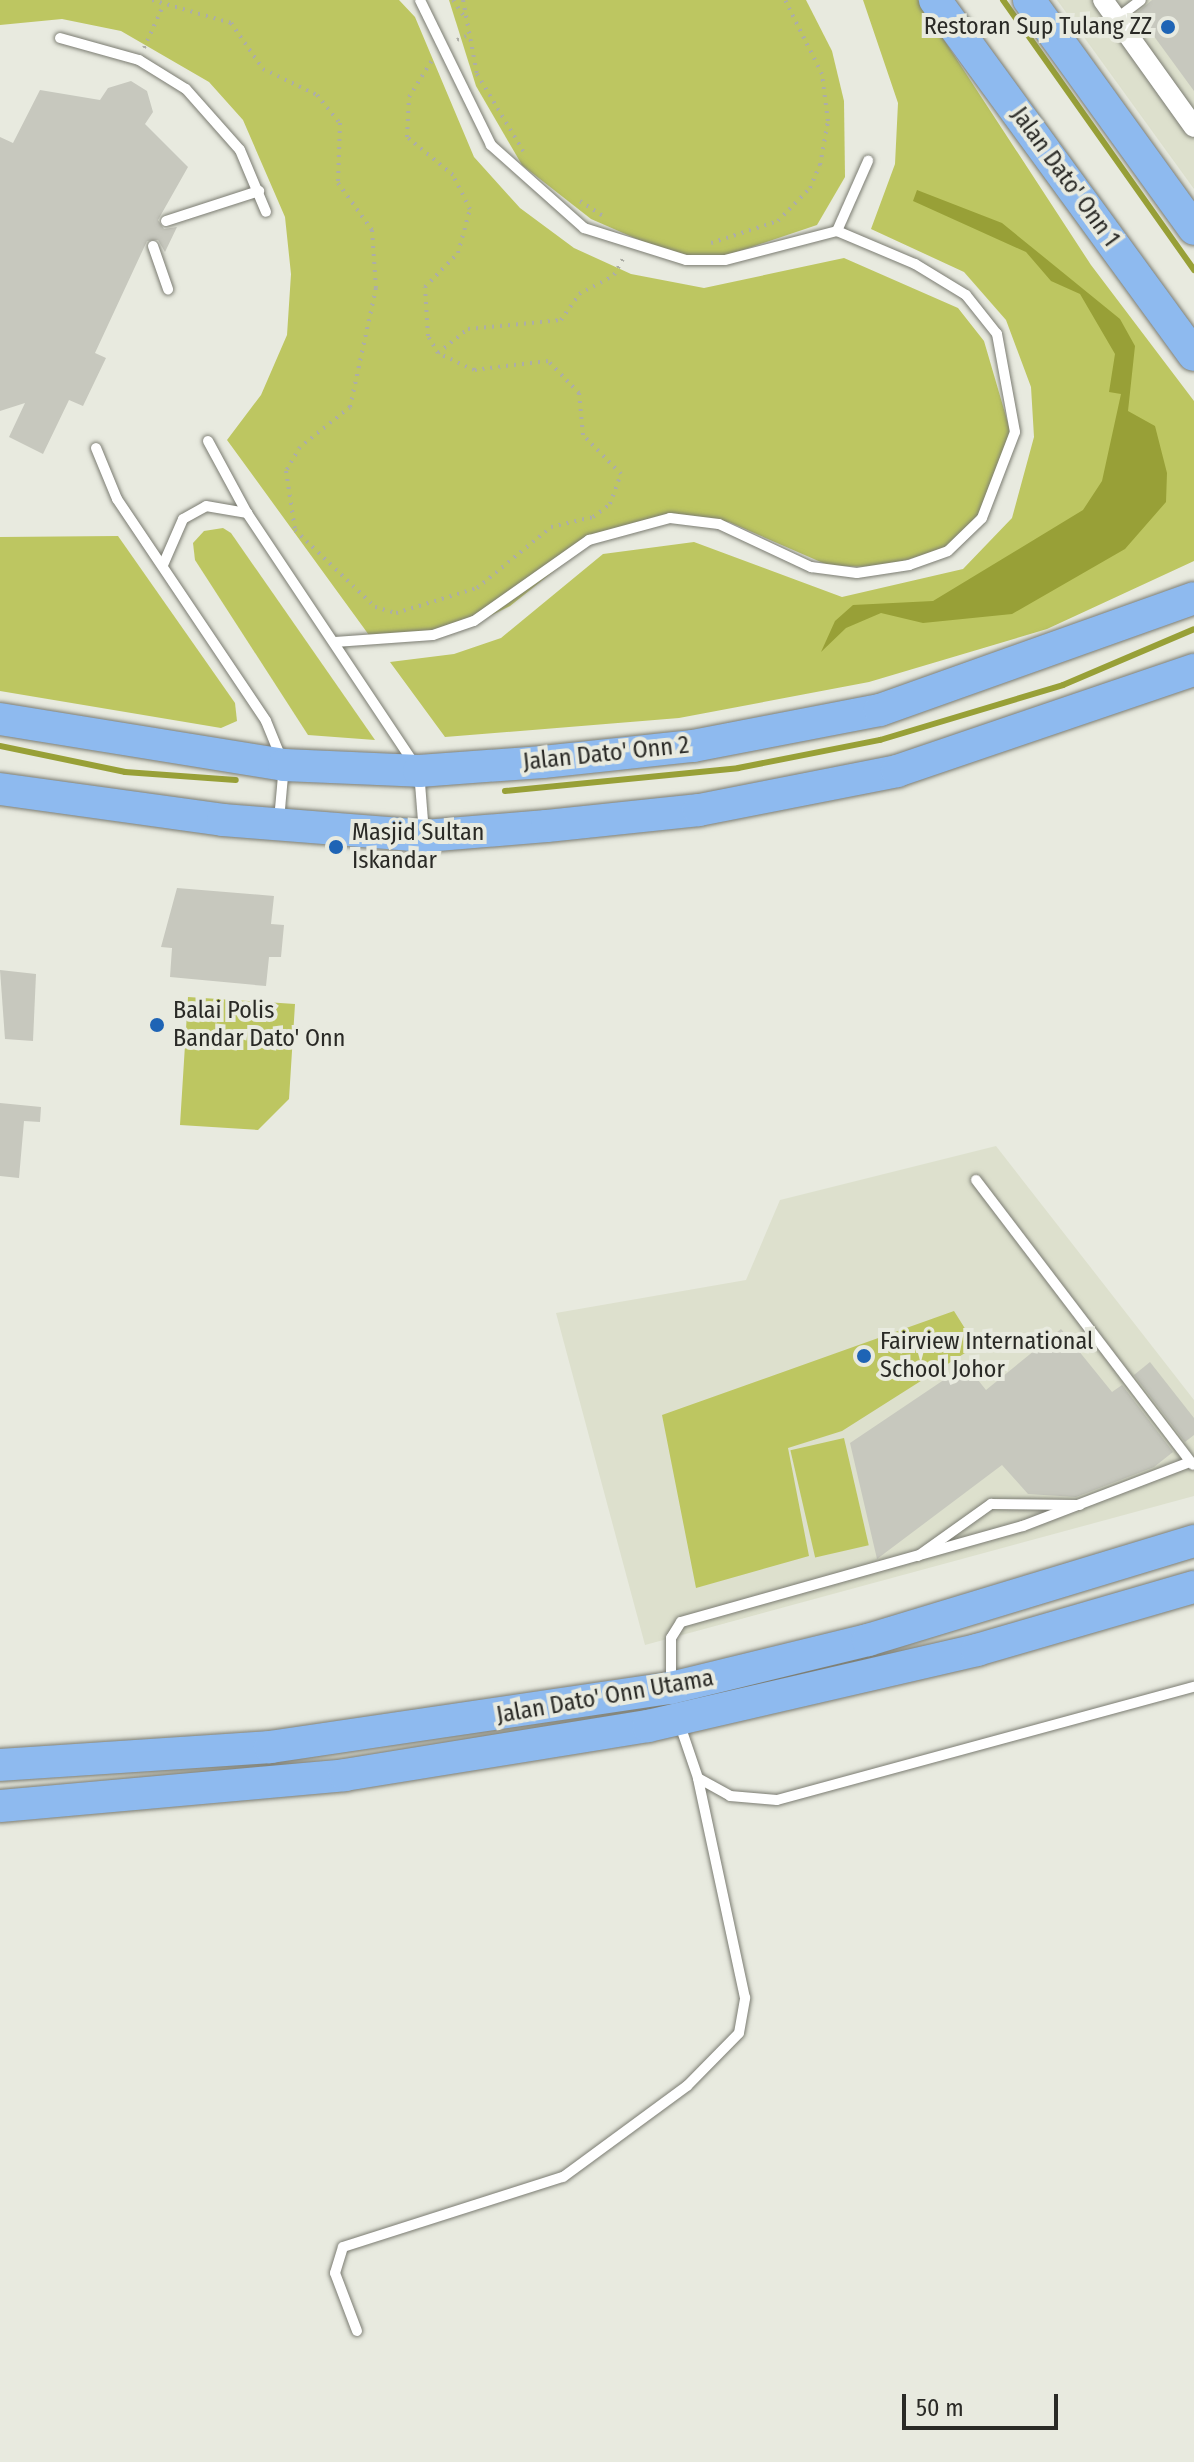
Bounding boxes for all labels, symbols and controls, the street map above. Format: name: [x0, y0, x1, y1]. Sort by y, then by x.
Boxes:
place label: Restoran Sup Tulang ZZ: [924, 13, 1152, 41]
marker: Restoran Sup Tulang ZZ: [1159, 18, 1177, 36]
street label: Jalan Dato' Onn 1: [1005, 102, 1125, 252]
street label: Jalan Dato' Onn 2: [522, 731, 690, 777]
place label: Masjid Sultan Iskandar: [352, 819, 484, 875]
marker: Masjid Sultan Iskandar: [327, 838, 345, 856]
place label: Balai Polis Bandar Dato' Onn: [173, 997, 345, 1053]
marker: Balai Polis Bandar Dato' Onn: [148, 1016, 166, 1034]
place label: Fairview International School Johor: [880, 1328, 1093, 1384]
marker: Fairview International School Johor: [855, 1347, 873, 1365]
street label: Jalan Dato' Onn Utama: [494, 1664, 716, 1730]
scale bar: [906, 2378, 1062, 2428]
text: 50 m: [916, 2394, 964, 2422]

